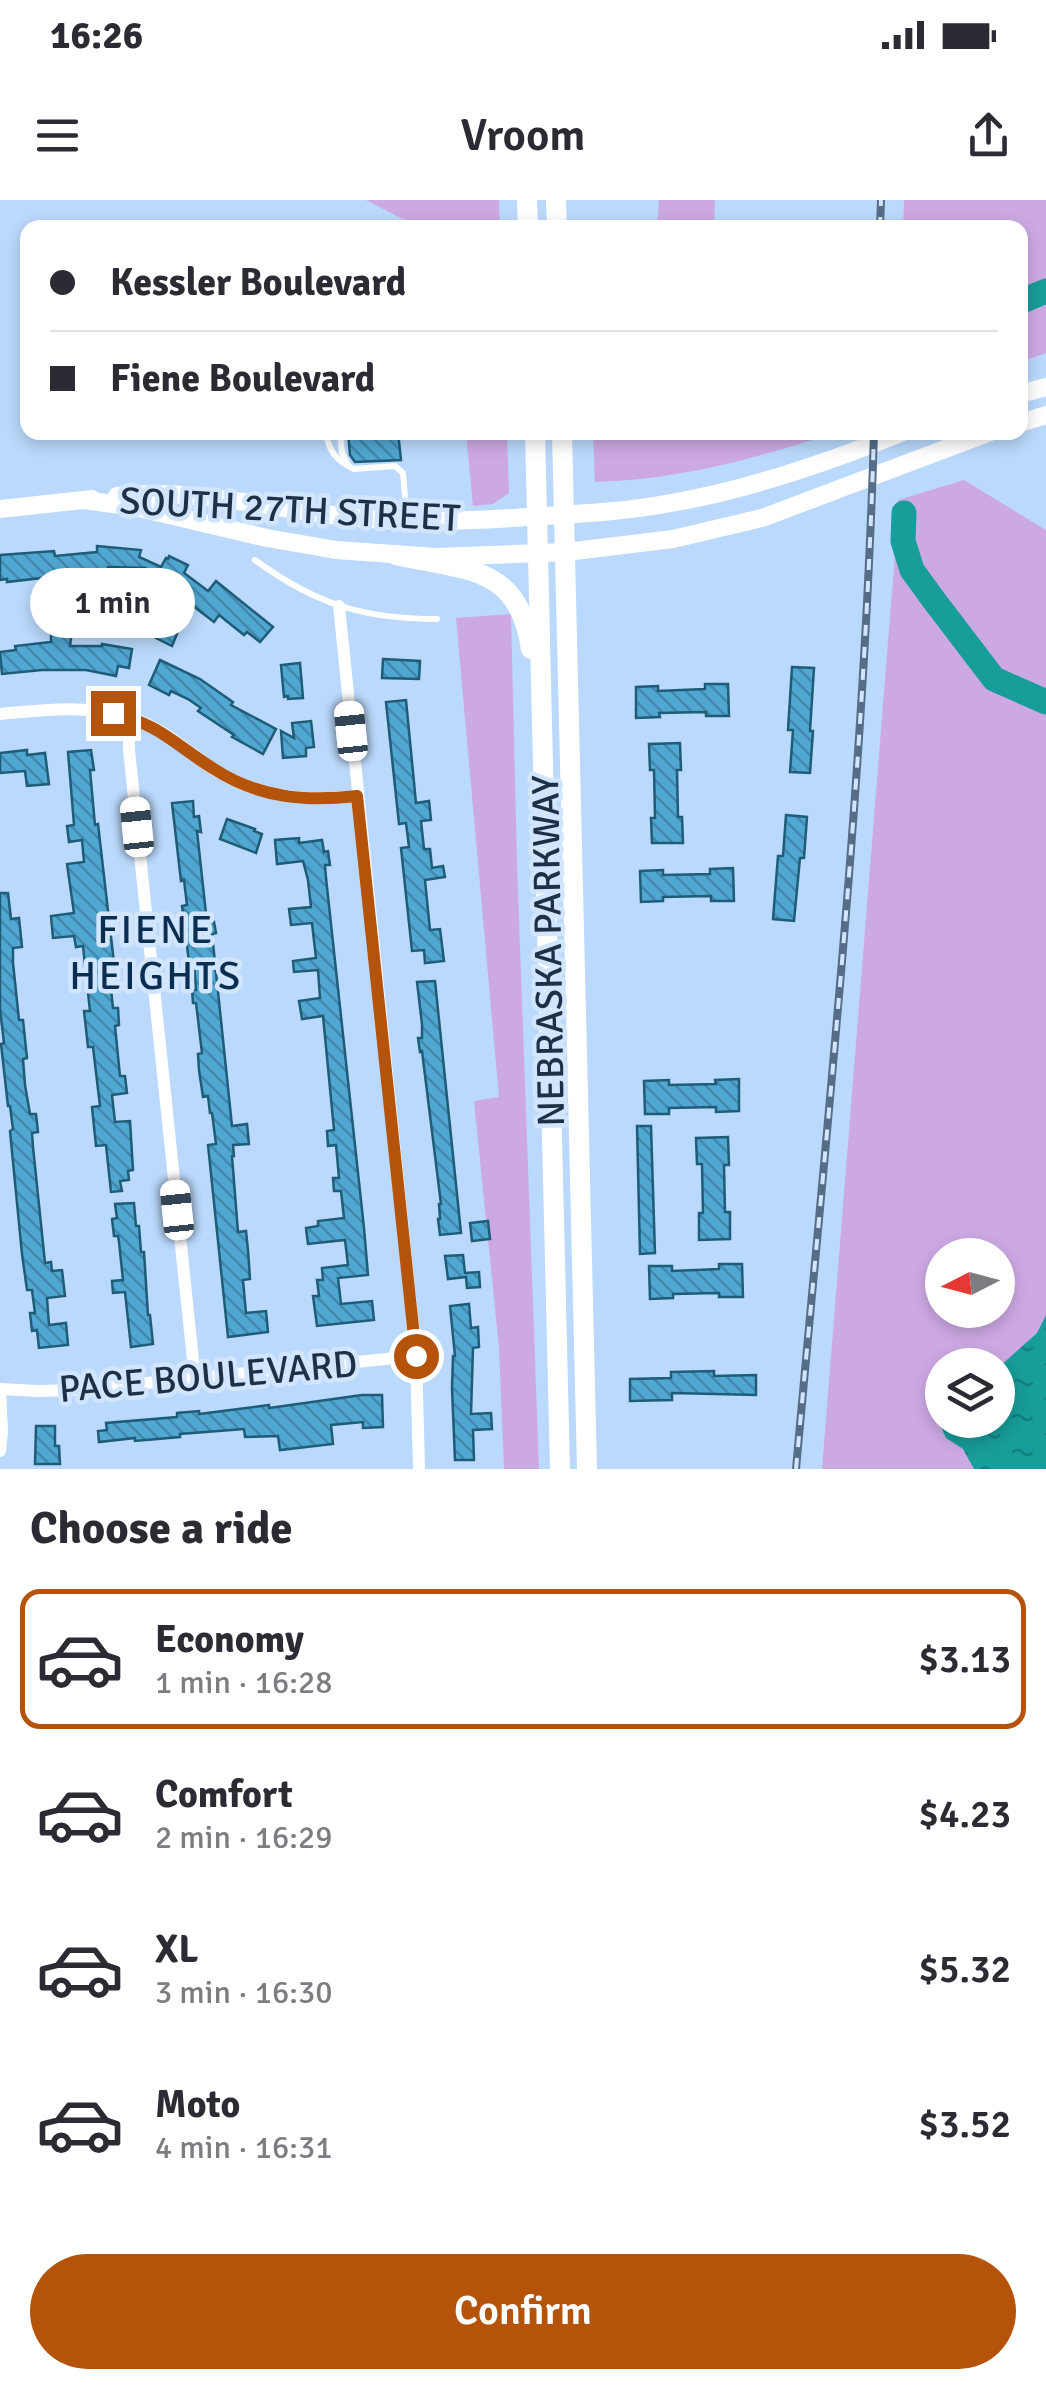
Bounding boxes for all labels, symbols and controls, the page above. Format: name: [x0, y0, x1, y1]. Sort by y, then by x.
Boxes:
text: 16:26: [50, 12, 143, 59]
icon: menu: [30, 108, 85, 163]
text: Vroom: [460, 108, 586, 163]
icon: share: [961, 108, 1016, 163]
text: Kessler Boulevard: [110, 259, 406, 306]
text: Fiene Boulevard: [110, 355, 375, 402]
street label: SOUTH 27TH STREET: [118, 477, 462, 542]
callout: 1 min: [31, 568, 196, 638]
text: 1 min: [74, 583, 151, 622]
route end: [91, 691, 136, 736]
car: [333, 700, 369, 762]
street label: NEBRASKA PARKWAY: [522, 775, 575, 1127]
car: [119, 796, 155, 858]
district label: FIENE HEIGHTS: [69, 905, 243, 1001]
car: [159, 1179, 195, 1241]
north arrow: [925, 1238, 1015, 1328]
map controls: [925, 1238, 1015, 1438]
route start: [394, 1334, 439, 1379]
street label: PACE BOULEVARD: [57, 1340, 359, 1413]
button: layers: [925, 1348, 1015, 1438]
text: Choose a ride: [30, 1501, 293, 1556]
icon: car: [35, 1614, 125, 1704]
text: Economy: [155, 1616, 304, 1663]
text: $3.13: [918, 1636, 1011, 1683]
text: 1 min · 16:28: [155, 1663, 333, 1702]
icon: car: [35, 1769, 125, 1859]
text: Comfort: [155, 1771, 293, 1818]
text: $4.23: [918, 1791, 1011, 1838]
text: 2 min · 16:29: [155, 1818, 333, 1857]
icon: car: [35, 1924, 125, 2014]
text: XL: [155, 1926, 198, 1973]
text: $5.32: [918, 1946, 1011, 1993]
text: 3 min · 16:30: [155, 1973, 333, 2012]
icon: car: [35, 2079, 125, 2169]
text: Moto: [155, 2081, 240, 2128]
text: $3.52: [918, 2101, 1011, 2148]
text: 4 min · 16:31: [155, 2128, 333, 2167]
button: Confirm: [30, 2254, 1016, 2369]

